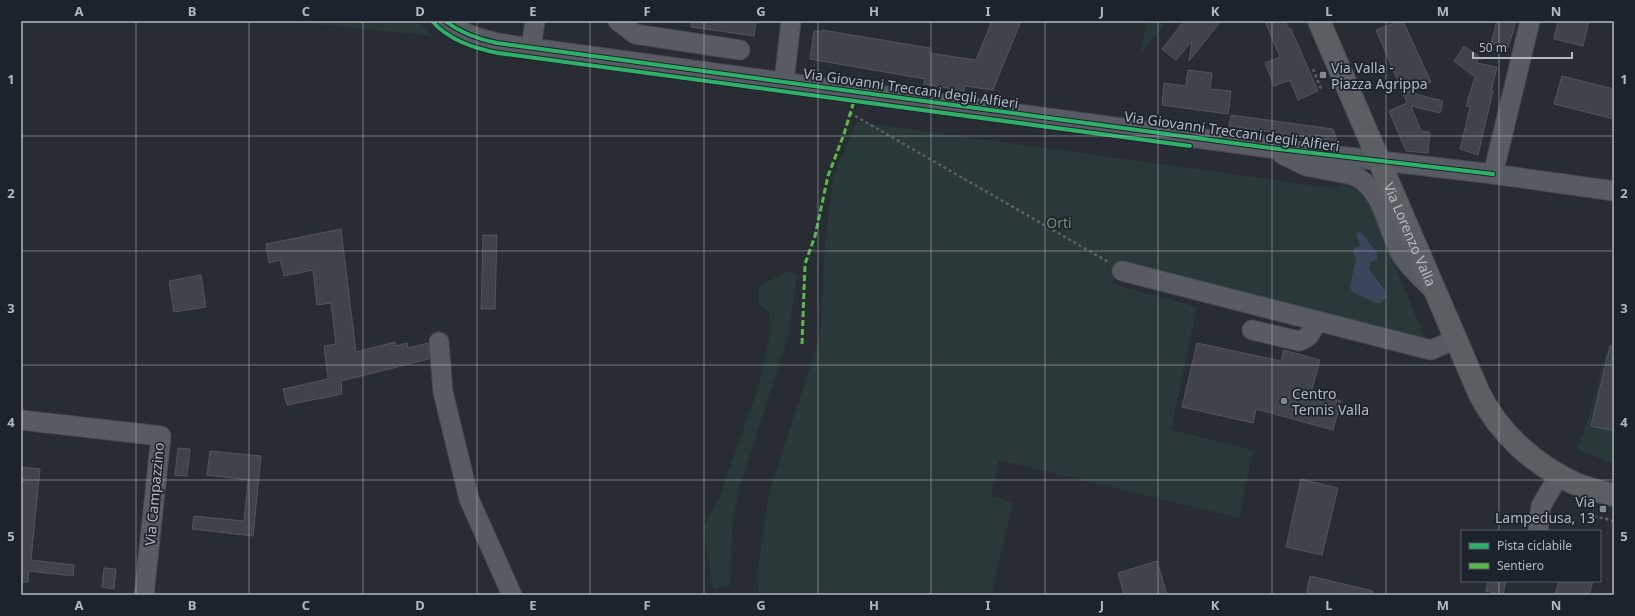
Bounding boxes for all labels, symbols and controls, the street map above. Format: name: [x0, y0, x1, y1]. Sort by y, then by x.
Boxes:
text: A: [75, 2, 84, 20]
text: B: [188, 2, 196, 20]
text: C: [302, 2, 310, 20]
text: D: [415, 2, 425, 20]
text: E: [529, 2, 537, 20]
text: F: [643, 2, 651, 20]
text: G: [756, 2, 766, 20]
text: H: [869, 2, 879, 20]
text: I: [985, 2, 991, 20]
text: J: [1099, 2, 1104, 20]
text: K: [1211, 2, 1220, 20]
text: L: [1325, 2, 1333, 20]
text: M: [1437, 2, 1449, 20]
text: N: [1551, 2, 1561, 20]
scale bar: [1473, 34, 1572, 60]
text: 50 m: [1479, 39, 1507, 56]
place label: Via Valla - Piazza Agrippa: [1331, 58, 1428, 93]
street label: Via Giovanni Treccani degli Alfieri: [802, 63, 1020, 113]
text: 1: [7, 70, 15, 88]
marker: Via Valla - Piazza Agrippa: [1318, 70, 1328, 80]
text: 1: [1620, 70, 1628, 88]
street label: Via Giovanni Treccani degli Alfieri: [1123, 106, 1341, 156]
street label: Via Lorenzo Valla: [1380, 179, 1441, 289]
text: 2: [7, 184, 15, 202]
text: 2: [1620, 184, 1628, 202]
park label: Orti: [1046, 213, 1072, 232]
text: 3: [7, 299, 15, 317]
text: 3: [1620, 299, 1628, 317]
place label: Centro Tennis Valla: [1292, 384, 1369, 419]
marker: Centro Tennis Valla: [1279, 396, 1289, 406]
text: 4: [7, 413, 15, 431]
text: 4: [1620, 413, 1628, 431]
street label: Via Campazzino: [140, 442, 168, 546]
place label: Via Lampedusa, 13: [1495, 492, 1595, 527]
marker: Via Lampedusa, 13: [1598, 504, 1608, 514]
text: 5: [7, 527, 15, 545]
text: 5: [1620, 527, 1628, 545]
legend: [1461, 530, 1601, 582]
text: Pista ciclabile: [1497, 537, 1572, 554]
text: Sentiero: [1497, 557, 1544, 574]
text: A: [75, 596, 84, 614]
text: B: [188, 596, 196, 614]
text: C: [302, 596, 310, 614]
text: D: [415, 596, 425, 614]
text: E: [529, 596, 537, 614]
text: F: [643, 596, 651, 614]
text: G: [756, 596, 766, 614]
text: H: [869, 596, 879, 614]
text: I: [985, 596, 991, 614]
text: J: [1099, 596, 1104, 614]
text: K: [1211, 596, 1220, 614]
text: L: [1325, 596, 1333, 614]
text: M: [1437, 596, 1449, 614]
text: N: [1551, 596, 1561, 614]

